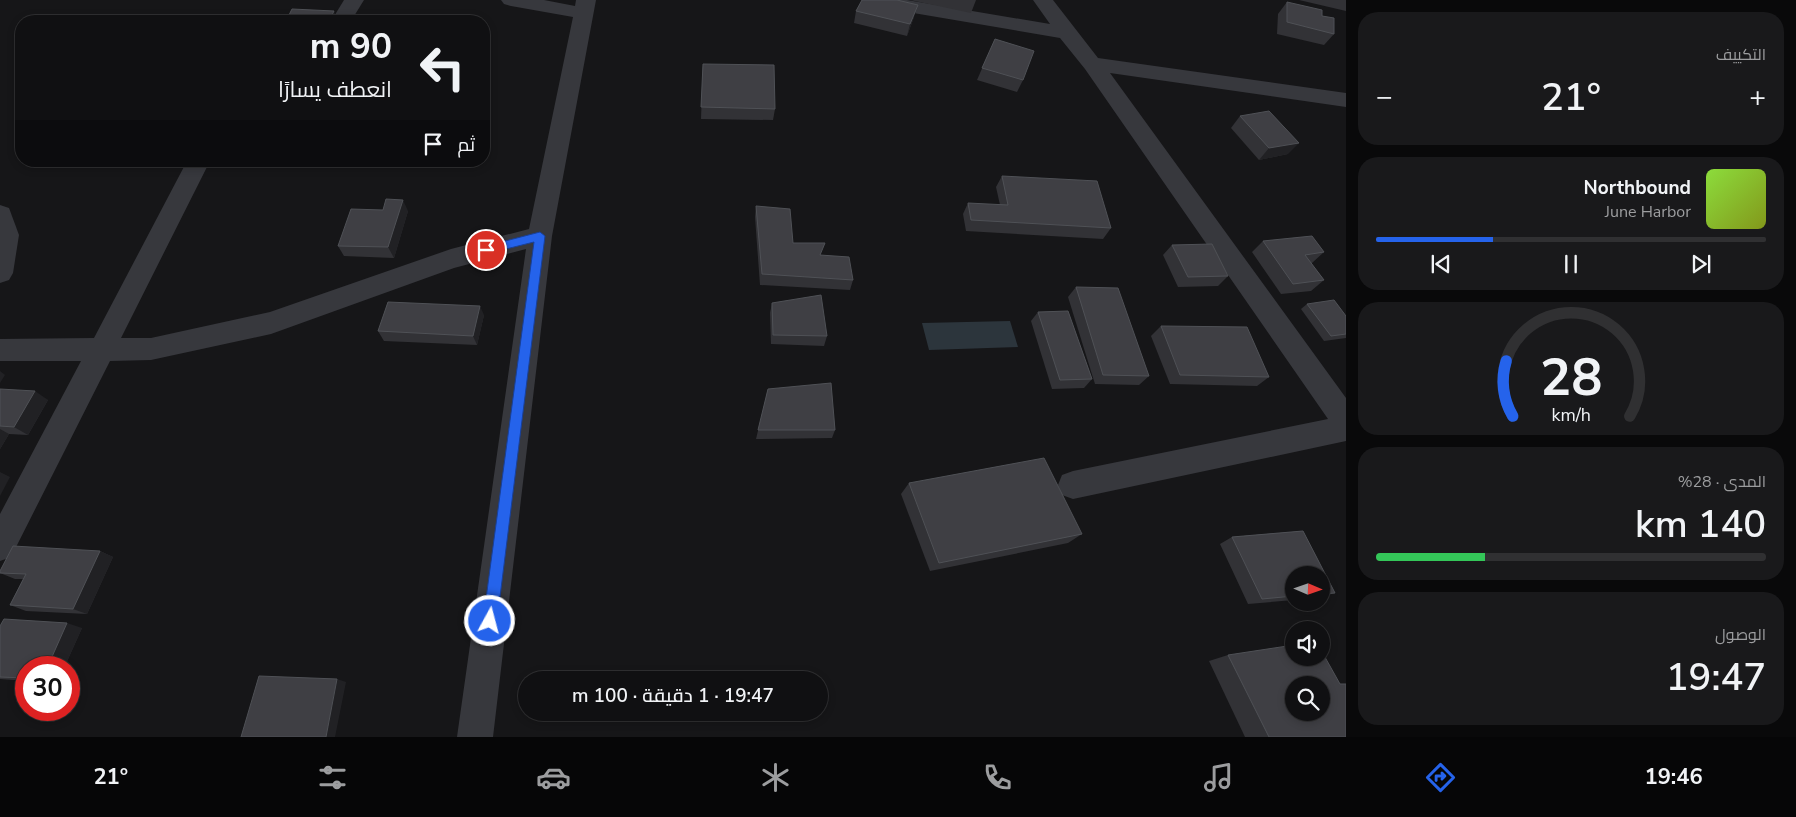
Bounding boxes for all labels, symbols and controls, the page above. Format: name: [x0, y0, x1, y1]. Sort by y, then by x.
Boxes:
text: 90 m: [310, 23, 392, 70]
icon: left: [410, 35, 475, 100]
text: التكييف: [1716, 44, 1766, 66]
text: 21°: [1541, 72, 1601, 123]
text: انعطف يسارًا: [278, 75, 392, 105]
text: −: [1376, 78, 1393, 116]
text: +: [1749, 78, 1766, 116]
icon: arrive: [419, 130, 447, 158]
text: ثم: [457, 132, 475, 158]
text: Northbound: [1584, 175, 1691, 201]
text: June Harbor: [1605, 201, 1691, 223]
pin: [465, 229, 507, 271]
icon: arrive: [472, 236, 500, 264]
icon: previous: [1427, 250, 1455, 278]
icon: pause: [1557, 250, 1585, 278]
icon: next: [1687, 250, 1715, 278]
text: 28: [1540, 342, 1602, 413]
text: km/h: [1551, 403, 1591, 427]
text: المدى · 28%: [1678, 471, 1766, 493]
text: 140 km: [1635, 499, 1766, 550]
north arrow: [1285, 566, 1330, 611]
map controls: [1285, 566, 1330, 721]
position arrow: [463, 594, 515, 646]
button: sound: [1285, 621, 1330, 666]
text: الوصول: [1715, 624, 1766, 646]
text: 19:47: [1666, 652, 1766, 703]
speed limit sign: 30: [15, 656, 80, 721]
button: search: [1285, 676, 1330, 721]
text: 19:47 · 1 دقيقة · 100 m: [572, 683, 774, 709]
icon: filters: [315, 760, 350, 795]
icon: car: [536, 760, 571, 795]
icon: climate: [758, 760, 793, 795]
icon: phone: [980, 760, 1015, 795]
icon: music: [1201, 760, 1236, 795]
icon: directions: [1423, 760, 1458, 795]
text: 21°: [93, 762, 128, 792]
text: 19:46: [1644, 762, 1703, 792]

